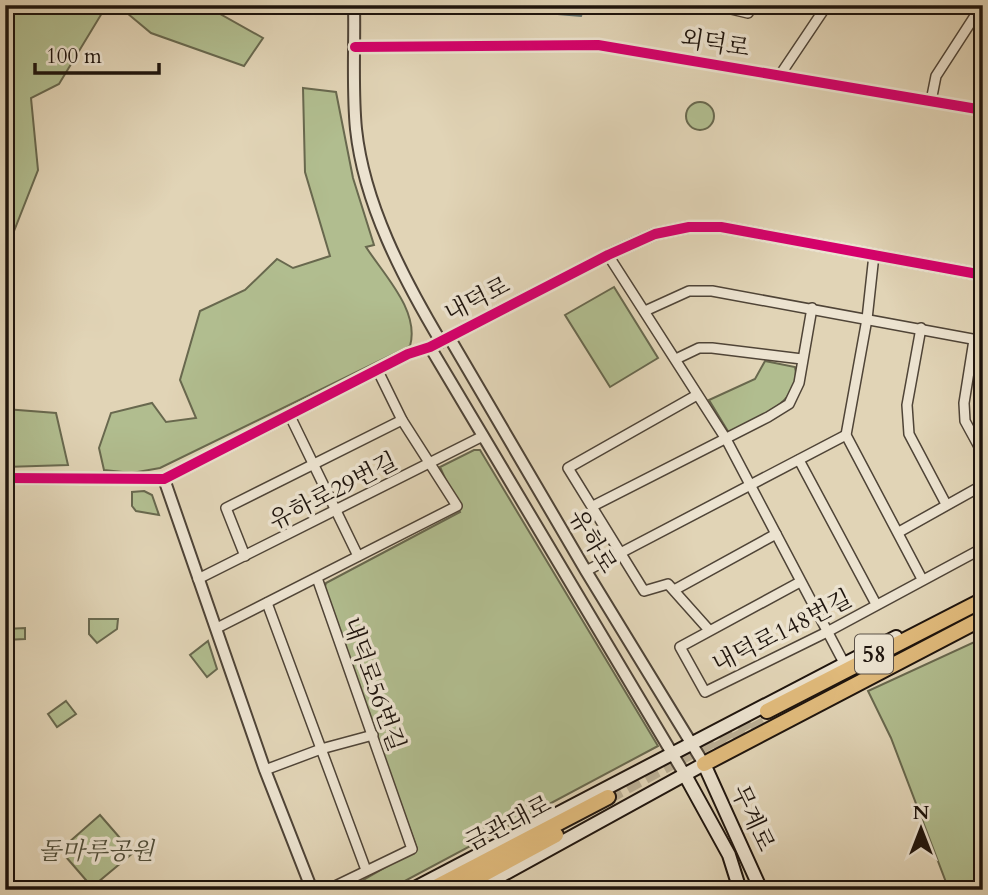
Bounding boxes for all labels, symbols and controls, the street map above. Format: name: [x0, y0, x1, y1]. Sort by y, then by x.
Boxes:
street label: 외덕로: [678, 22, 752, 65]
scale bar: [35, 32, 159, 76]
text: 100 m: [46, 42, 102, 71]
street label: 내덕로: [439, 269, 516, 330]
street label: 유하로29번길: [263, 445, 403, 538]
street label: 유하로: [561, 503, 625, 580]
street label: 내덕로148번길: [707, 582, 858, 681]
street label: 내덕로56번길: [334, 613, 413, 756]
road number: 58: [855, 634, 893, 674]
street label: 무계로: [723, 780, 782, 857]
street label: 금관대로: [459, 788, 557, 859]
north arrow: [886, 794, 956, 864]
text: N: [913, 800, 930, 826]
park label: 돌마루공원: [38, 835, 156, 868]

